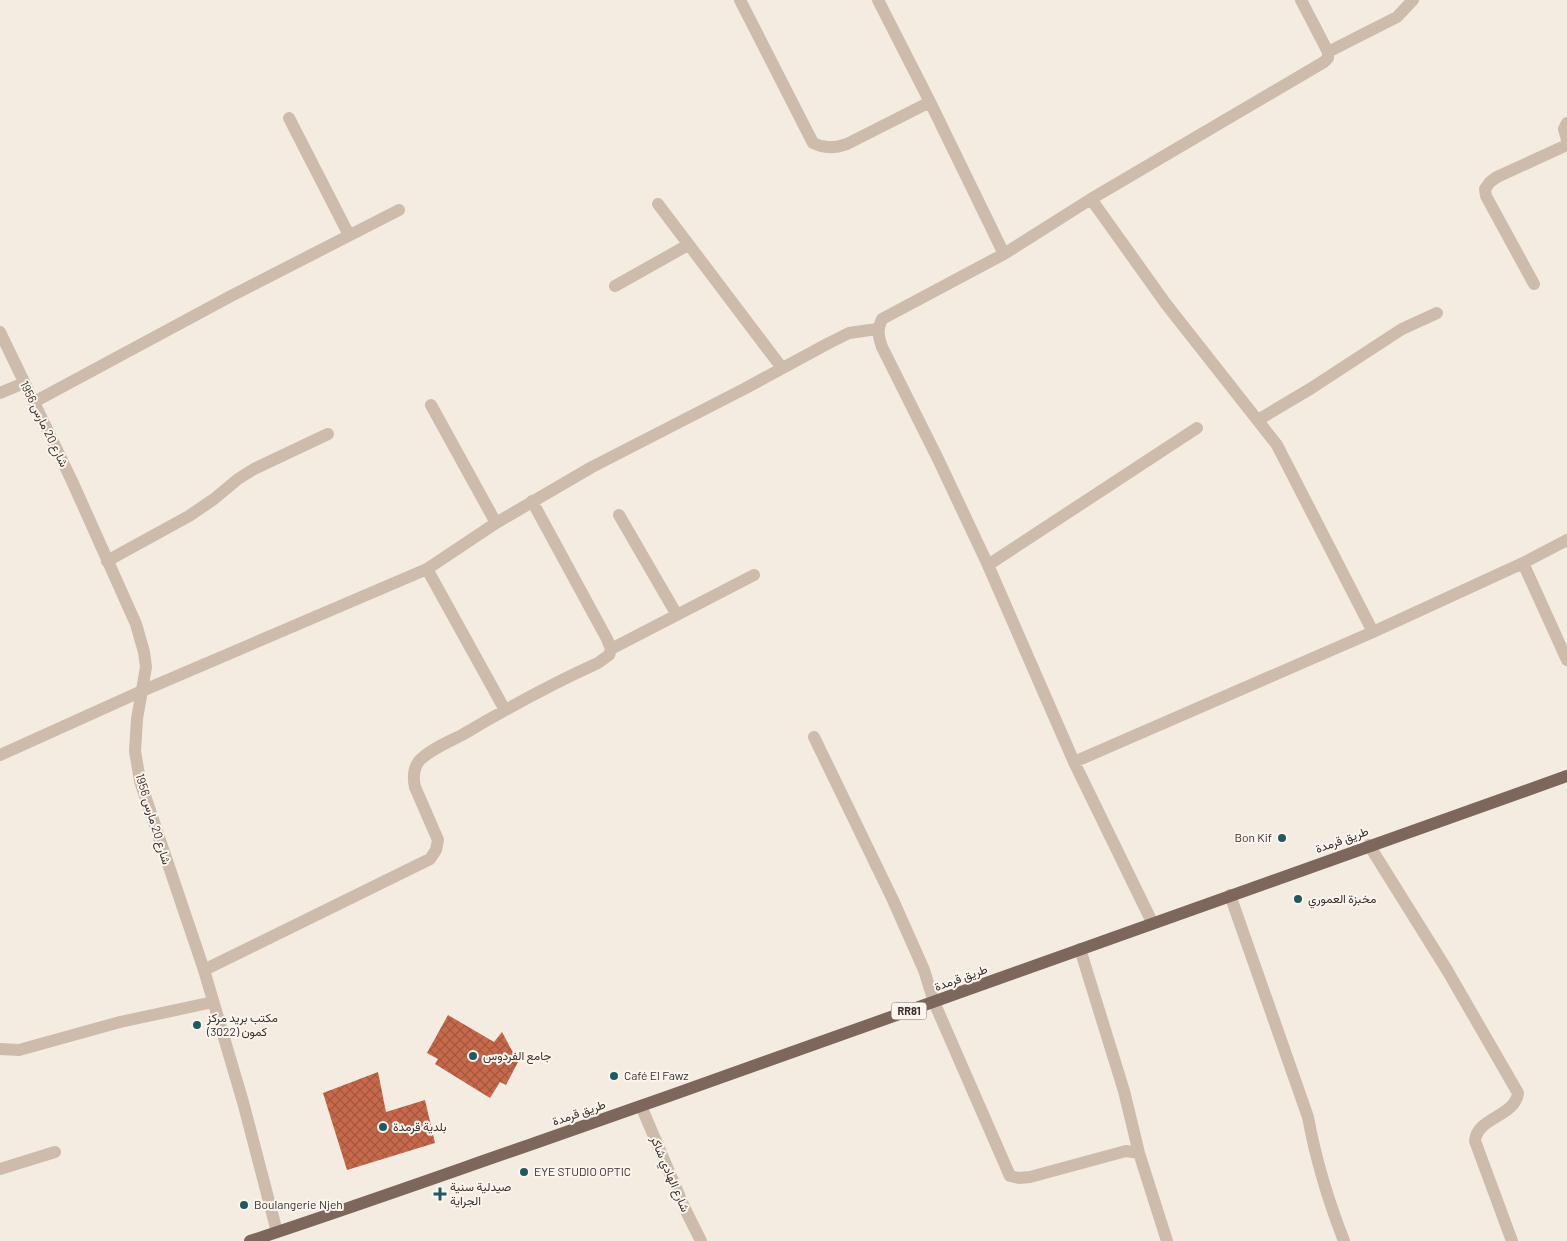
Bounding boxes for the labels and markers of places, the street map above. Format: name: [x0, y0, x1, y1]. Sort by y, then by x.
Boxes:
place label: Bon Kif: [1234, 830, 1272, 844]
marker: Bon Kif: [1276, 832, 1288, 844]
place label: مخبزة العموري: [1308, 891, 1376, 909]
marker: مخبزة العموري: [1292, 893, 1304, 905]
place label: مكتب بريد مركز كمون (3022): [206, 1010, 278, 1040]
marker: مكتب بريد مركز كمون (3022): [191, 1019, 203, 1031]
place label: جامع الفردوس: [483, 1048, 551, 1065]
marker: جامع الفردوس: [467, 1050, 479, 1062]
place label: Café El Fawz: [624, 1068, 689, 1082]
marker: Café El Fawz: [608, 1070, 620, 1082]
place label: بلدية قرمدة: [393, 1119, 447, 1135]
marker: بلدية قرمدة: [377, 1121, 389, 1133]
place label: EYE STUDIO OPTIC: [534, 1164, 631, 1178]
marker: EYE STUDIO OPTIC: [518, 1166, 530, 1178]
place label: صيدلية سنية الجراية: [450, 1179, 511, 1209]
marker: صيدلية سنية الجراية: [434, 1188, 446, 1200]
place label: Boulangerie Njeh: [254, 1197, 343, 1211]
marker: Boulangerie Njeh: [238, 1199, 250, 1211]

